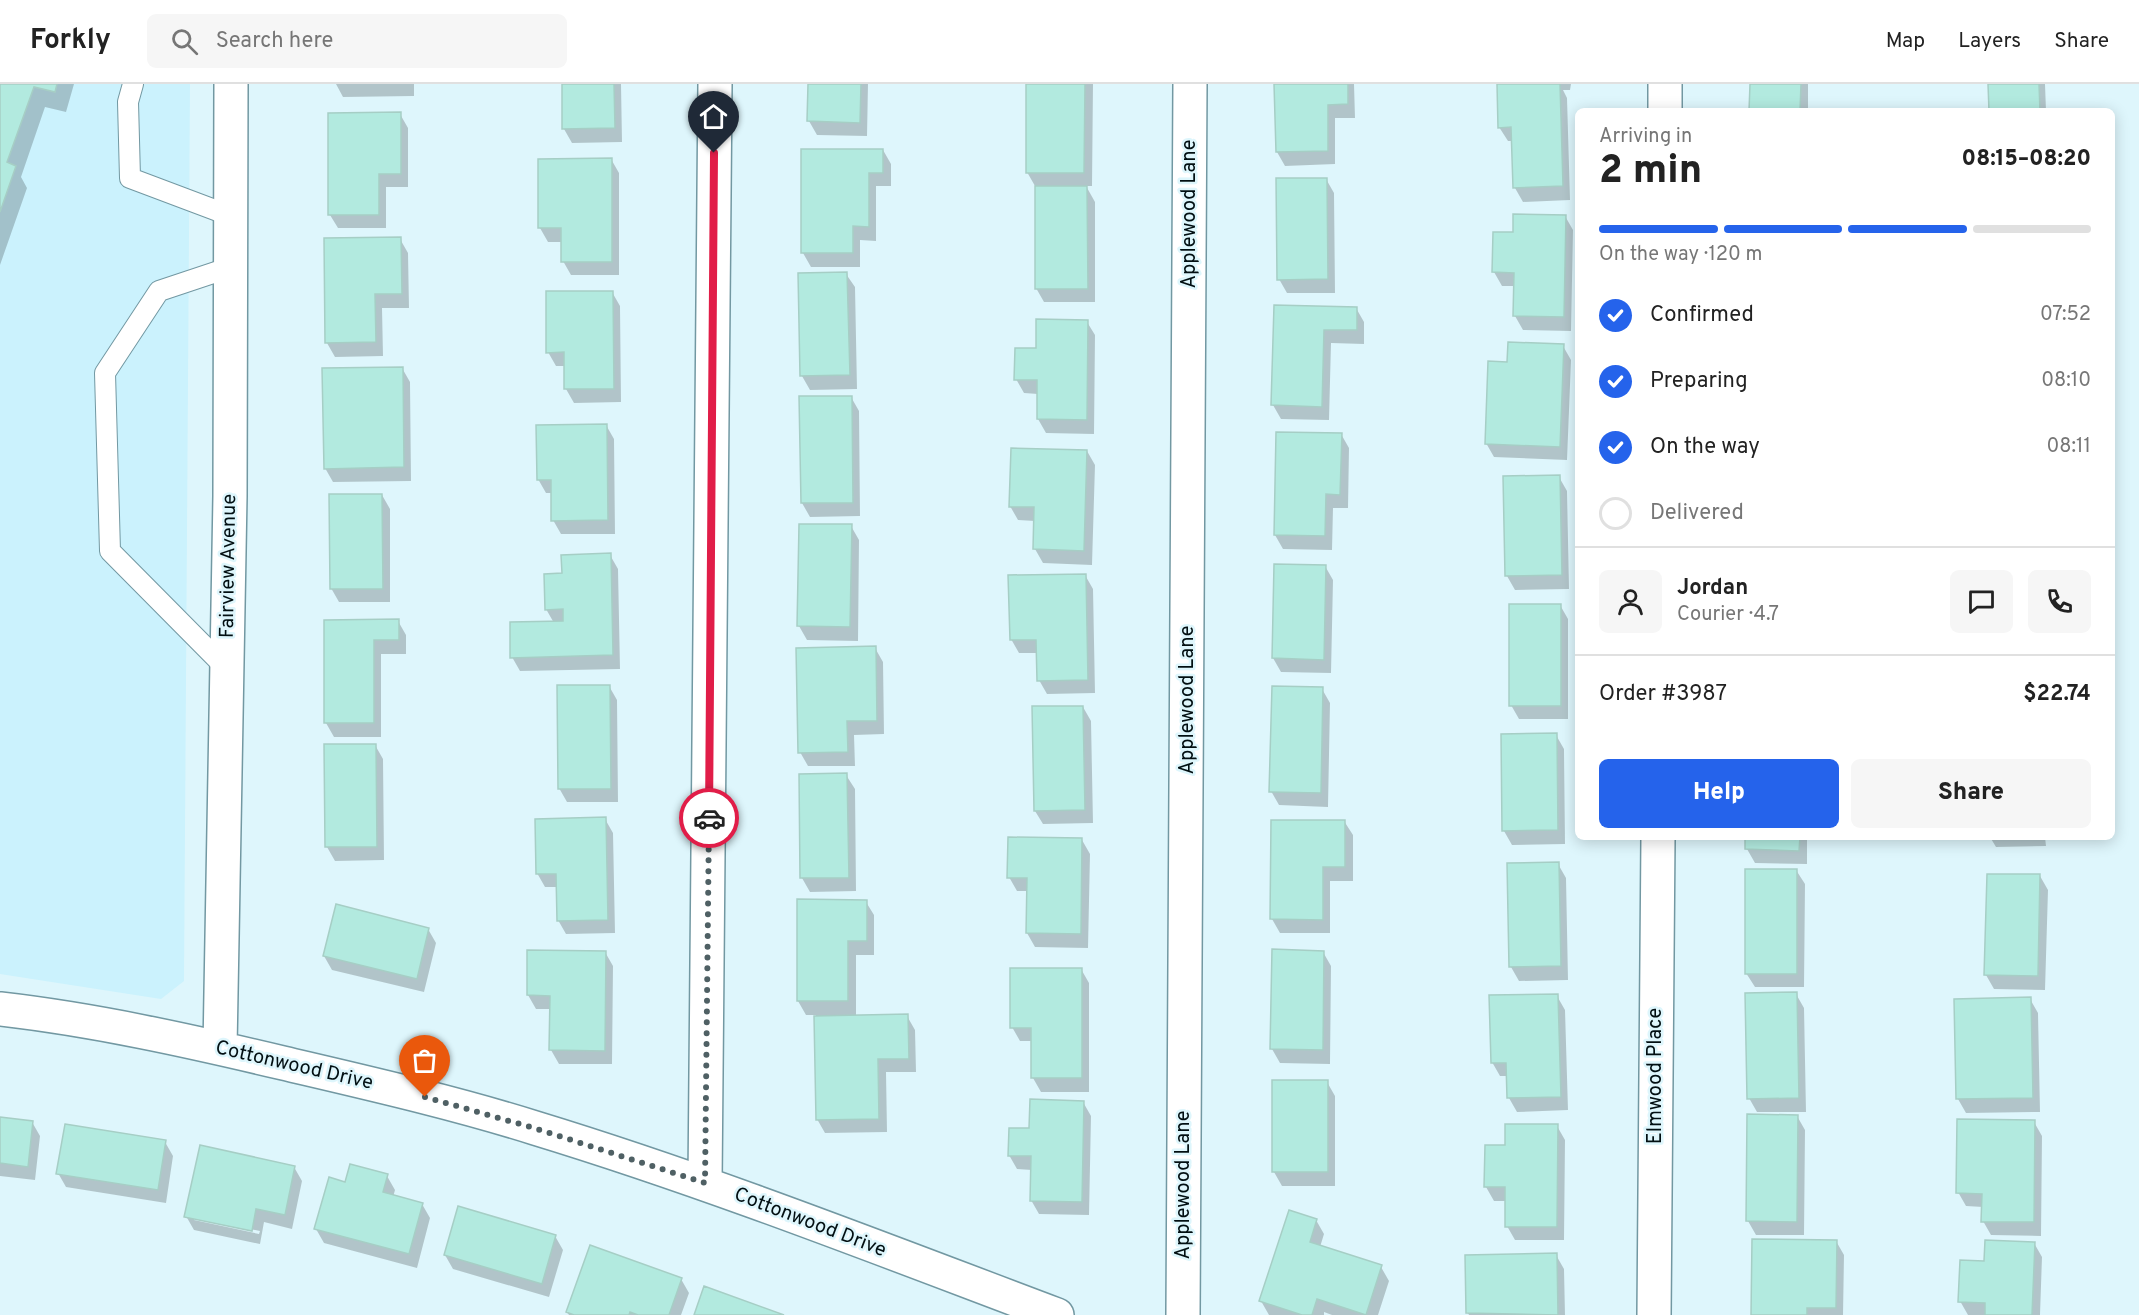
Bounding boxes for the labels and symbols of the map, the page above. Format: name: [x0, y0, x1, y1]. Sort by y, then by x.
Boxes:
pin: [688, 91, 739, 153]
street label: Applewood Lane: [1177, 139, 1203, 289]
street label: Fairview Avenue: [215, 494, 243, 638]
street label: Applewood Lane: [1175, 625, 1201, 775]
courier: [679, 788, 739, 848]
street label: Elmwood Place: [1643, 1008, 1669, 1144]
street label: Cottonwood Drive: [213, 1035, 375, 1097]
pin: [399, 1035, 450, 1097]
street label: Applewood Lane: [1171, 1110, 1197, 1260]
street label: Cottonwood Drive: [730, 1182, 890, 1264]

